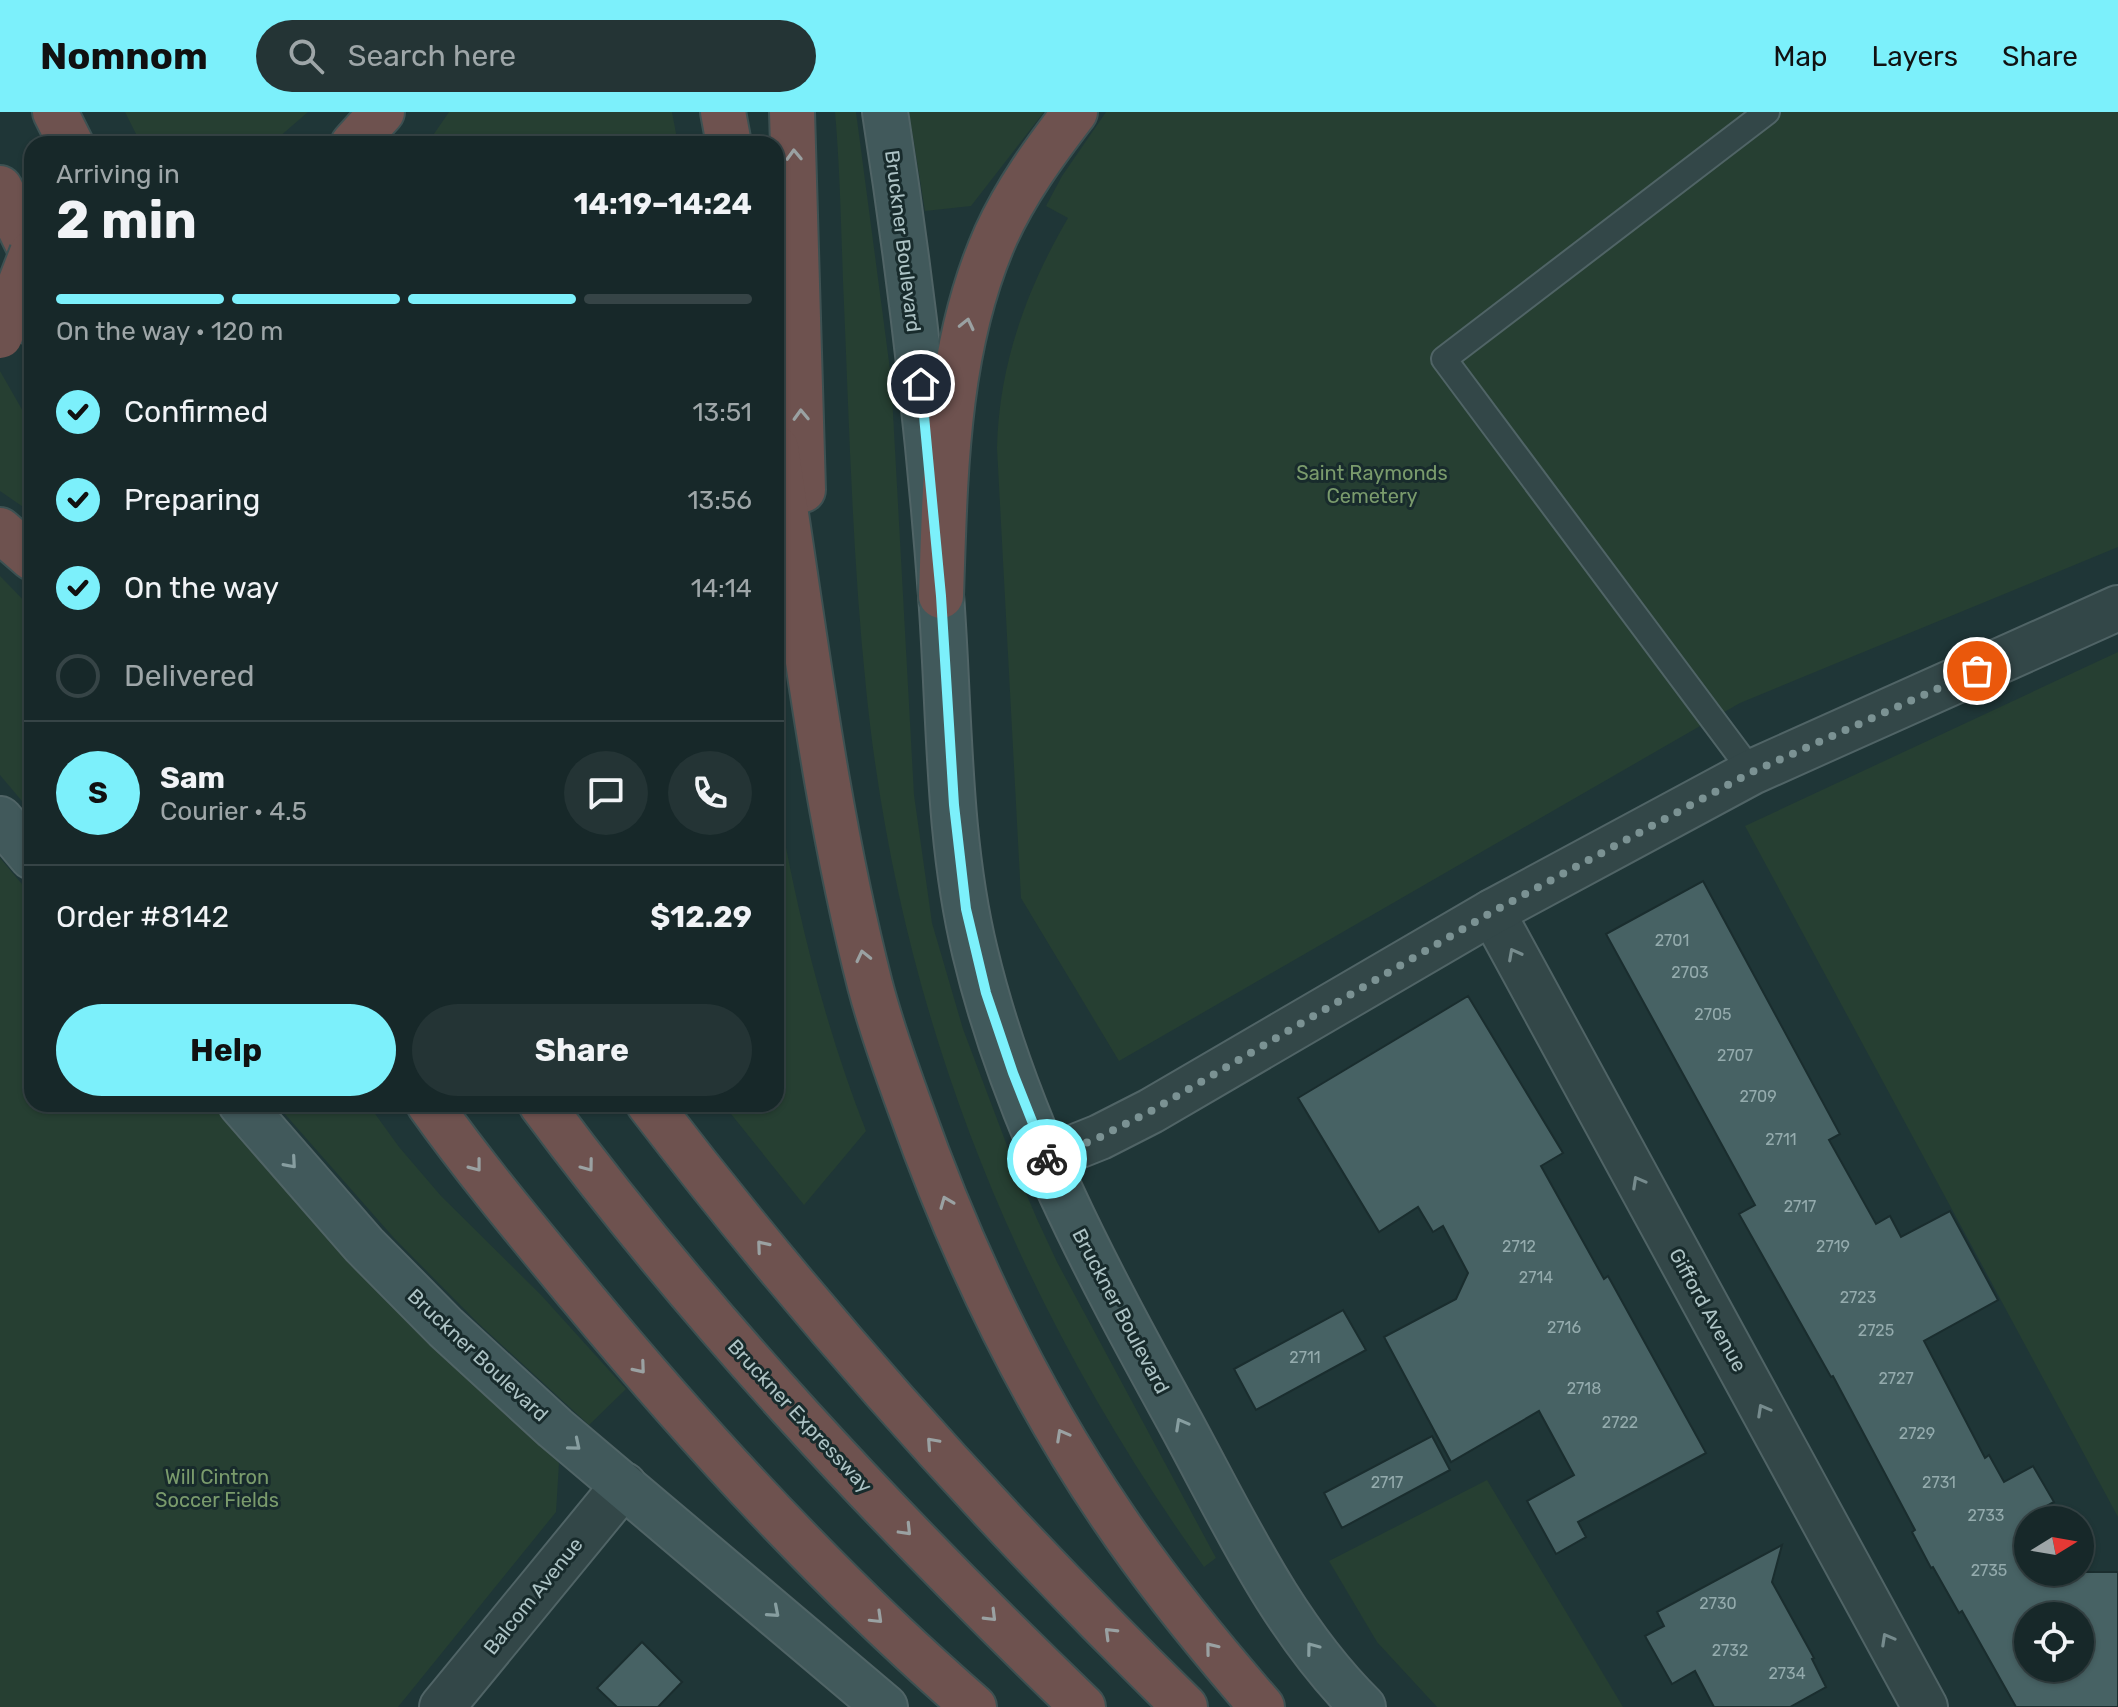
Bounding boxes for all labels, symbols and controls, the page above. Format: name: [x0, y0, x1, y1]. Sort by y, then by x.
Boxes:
search box: [256, 20, 816, 92]
text: Nomnom: [40, 33, 208, 79]
icon: search: [284, 34, 328, 78]
text: Search here: [348, 38, 516, 74]
text: Map: [1773, 40, 1828, 73]
text: Layers: [1872, 40, 1958, 73]
text: Share: [2002, 40, 2078, 73]
one-way arrow: [786, 148, 803, 161]
street label: Bruckner Boulevard: [880, 149, 926, 333]
text: Arriving in: [56, 159, 180, 190]
text: 14:19–14:24: [574, 186, 752, 222]
text: 2 min: [56, 189, 197, 251]
text: On the way · 120 m: [56, 316, 283, 347]
one-way arrow: [958, 317, 975, 331]
pin: [887, 350, 955, 418]
icon: home: [899, 362, 943, 406]
icon: check: [56, 390, 100, 434]
text: Confirmed: [124, 394, 268, 430]
text: 13:51: [692, 397, 752, 428]
one-way arrow: [792, 408, 809, 421]
park label: Saint Raymonds Cemetery: [1296, 461, 1448, 508]
icon: check: [56, 478, 100, 522]
text: Preparing: [124, 482, 260, 518]
text: 13:56: [687, 485, 752, 516]
icon: check: [56, 566, 100, 610]
text: On the way: [124, 570, 279, 606]
text: 14:14: [691, 573, 752, 604]
pin: [1943, 637, 2011, 705]
icon: bag: [1955, 649, 1999, 693]
text: Delivered: [124, 658, 255, 694]
button: chat: [564, 751, 648, 835]
button: phone: [668, 751, 752, 835]
text: Sam: [160, 760, 225, 796]
text: S: [88, 775, 108, 811]
text: Courier · 4.5: [160, 796, 307, 827]
text: Order #8142: [56, 899, 229, 935]
text: $12.29: [650, 899, 752, 935]
house number: 2701: [1655, 931, 1689, 950]
one-way arrow: [1508, 948, 1524, 962]
one-way arrow: [856, 950, 873, 964]
house number: 2703: [1671, 963, 1709, 982]
button: Help: [56, 1004, 396, 1096]
button: Share: [412, 1004, 752, 1096]
house number: 2705: [1694, 1005, 1732, 1024]
house number: 2707: [1717, 1046, 1753, 1065]
house number: 2709: [1739, 1087, 1777, 1106]
courier: [1007, 1119, 1087, 1199]
house number: 2711: [1765, 1130, 1797, 1149]
icon: bike: [1025, 1137, 1069, 1181]
one-way arrow: [281, 1154, 296, 1169]
one-way arrow: [466, 1157, 481, 1171]
one-way arrow: [578, 1157, 592, 1172]
one-way arrow: [1633, 1176, 1648, 1190]
one-way arrow: [939, 1196, 956, 1210]
house number: 2717: [1784, 1197, 1816, 1216]
street label: Bruckner Boulevard: [1067, 1224, 1175, 1398]
house number: 2712: [1502, 1237, 1536, 1256]
house number: 2719: [1816, 1237, 1850, 1256]
one-way arrow: [757, 1241, 772, 1255]
street label: Gifford Avenue: [1664, 1244, 1752, 1376]
house number: 2714: [1519, 1268, 1553, 1287]
street label: Bruckner Boulevard: [403, 1284, 553, 1426]
house number: 2723: [1840, 1288, 1876, 1307]
house number: 2716: [1547, 1318, 1581, 1337]
house number: 2725: [1858, 1321, 1894, 1340]
street label: Bruckner Expressway: [723, 1334, 877, 1498]
house number: 2711: [1289, 1348, 1321, 1367]
one-way arrow: [630, 1359, 645, 1373]
house number: 2727: [1878, 1369, 1914, 1388]
house number: 2718: [1567, 1379, 1601, 1398]
one-way arrow: [1757, 1405, 1773, 1419]
house number: 2722: [1602, 1413, 1638, 1432]
one-way arrow: [1175, 1417, 1190, 1432]
house number: 2729: [1899, 1424, 1935, 1443]
one-way arrow: [1056, 1429, 1072, 1444]
one-way arrow: [566, 1435, 581, 1450]
one-way arrow: [927, 1438, 941, 1453]
park label: Will Cintron Soccer Fields: [155, 1465, 279, 1512]
house number: 2717: [1371, 1473, 1403, 1492]
house number: 2731: [1922, 1473, 1956, 1492]
house number: 2733: [1968, 1506, 2004, 1525]
north arrow: [2014, 1506, 2094, 1586]
map controls: [2014, 1506, 2094, 1682]
one-way arrow: [897, 1521, 911, 1535]
street label: Balcom Avenue: [478, 1532, 588, 1660]
house number: 2735: [1971, 1561, 2007, 1580]
house number: 2730: [1699, 1594, 1737, 1613]
one-way arrow: [765, 1602, 780, 1617]
button: locate: [2014, 1602, 2094, 1682]
one-way arrow: [982, 1607, 996, 1621]
one-way arrow: [867, 1608, 882, 1622]
one-way arrow: [1105, 1627, 1119, 1642]
one-way arrow: [1882, 1632, 1897, 1647]
house number: 2732: [1712, 1641, 1748, 1660]
one-way arrow: [1307, 1642, 1321, 1657]
one-way arrow: [1206, 1643, 1221, 1657]
house number: 2734: [1768, 1664, 1806, 1683]

